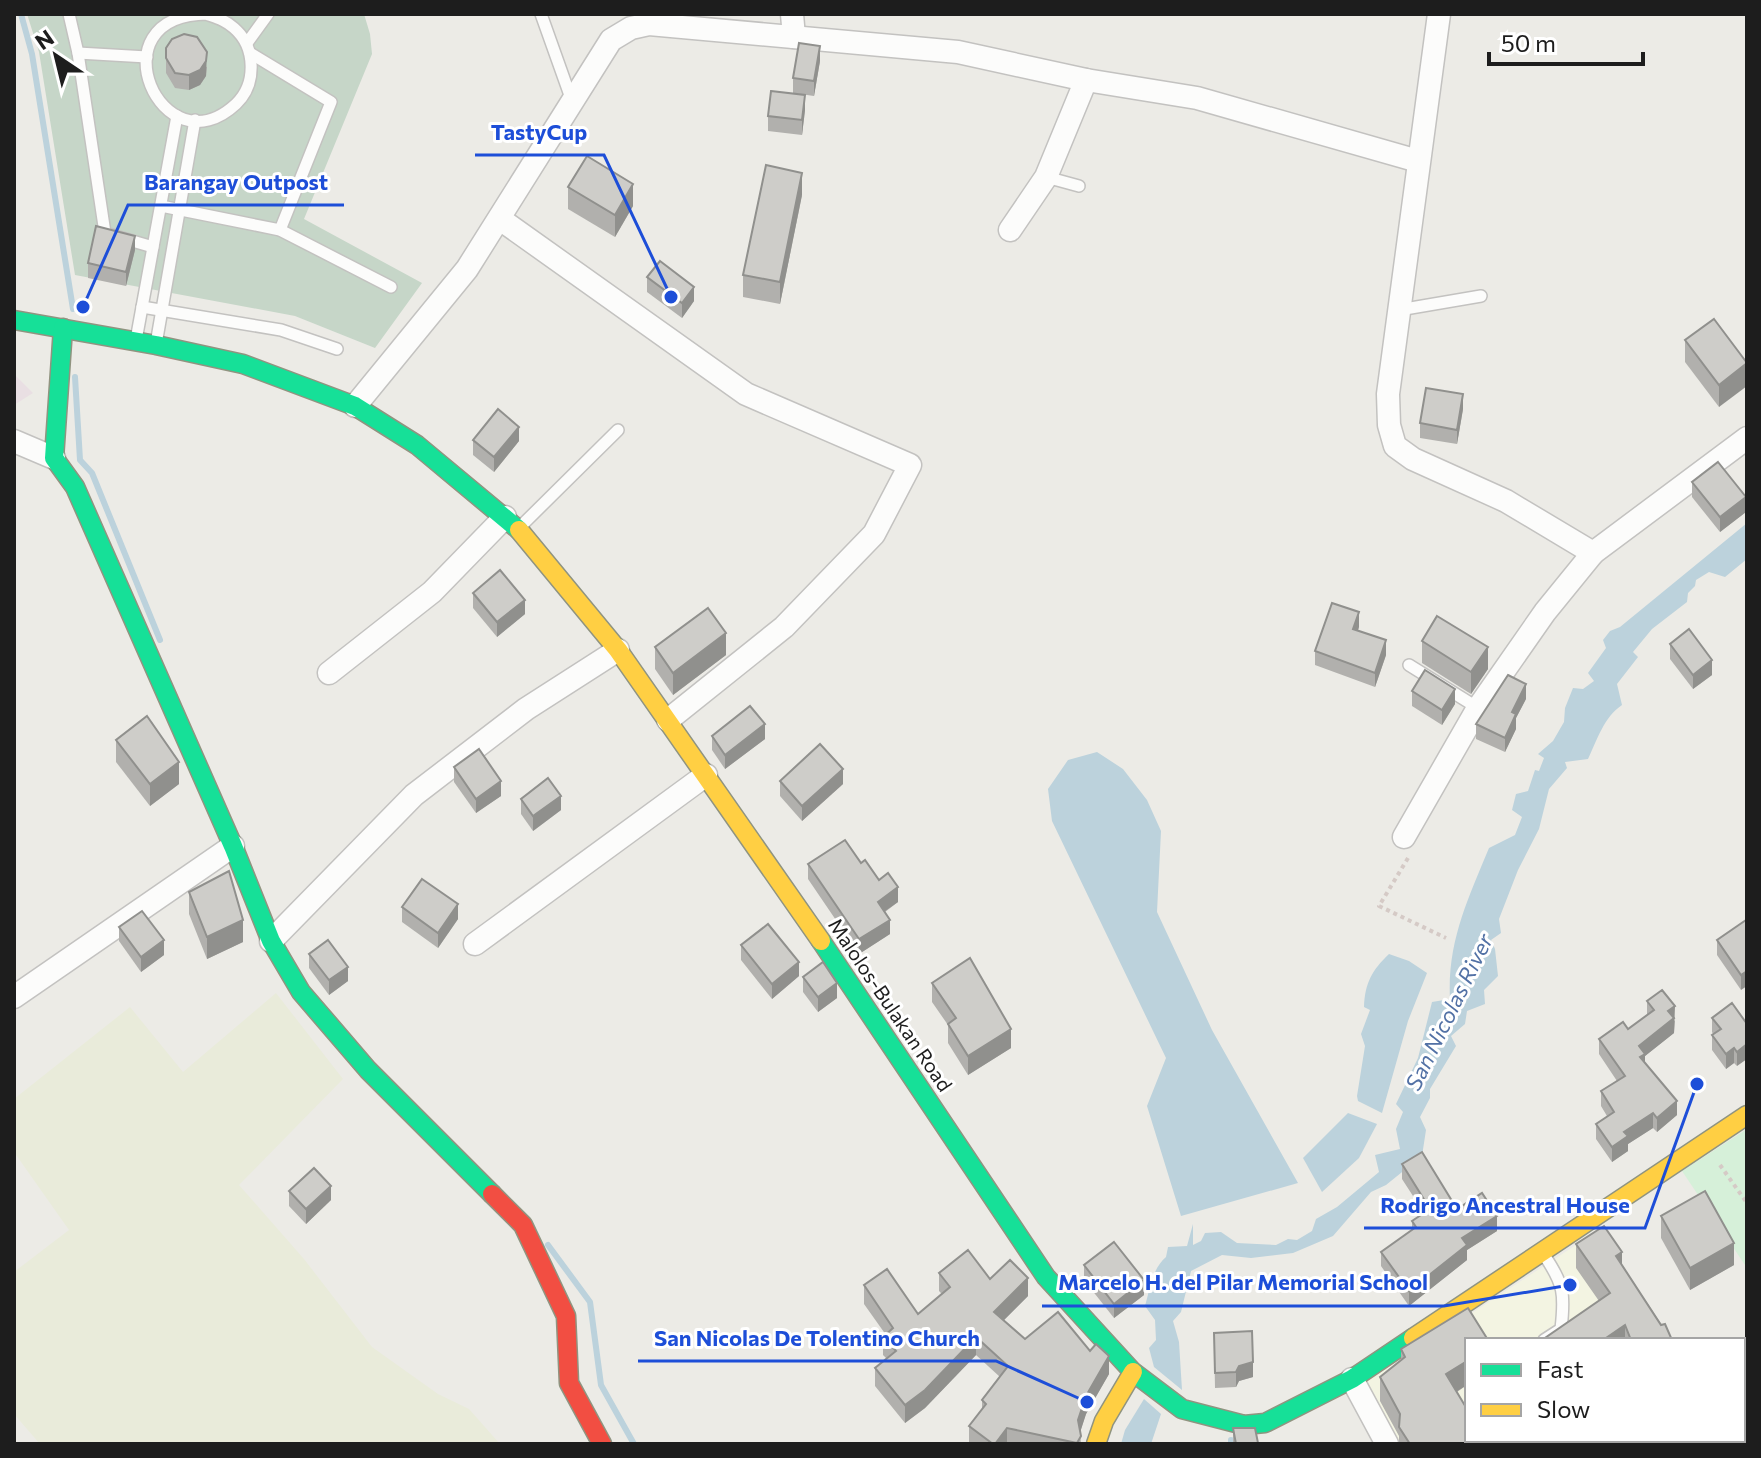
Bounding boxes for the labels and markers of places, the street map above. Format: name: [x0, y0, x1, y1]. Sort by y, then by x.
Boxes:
callout: TastyCup: [475, 109, 604, 155]
callout: Barangay Outpost: [128, 159, 344, 205]
callout: Rodrigo Ancestral House: [1364, 1182, 1645, 1228]
callout: Marcelo H. del Pilar Memorial School: [1042, 1260, 1444, 1306]
callout: San Nicolas De Tolentino Church: [638, 1315, 996, 1361]

